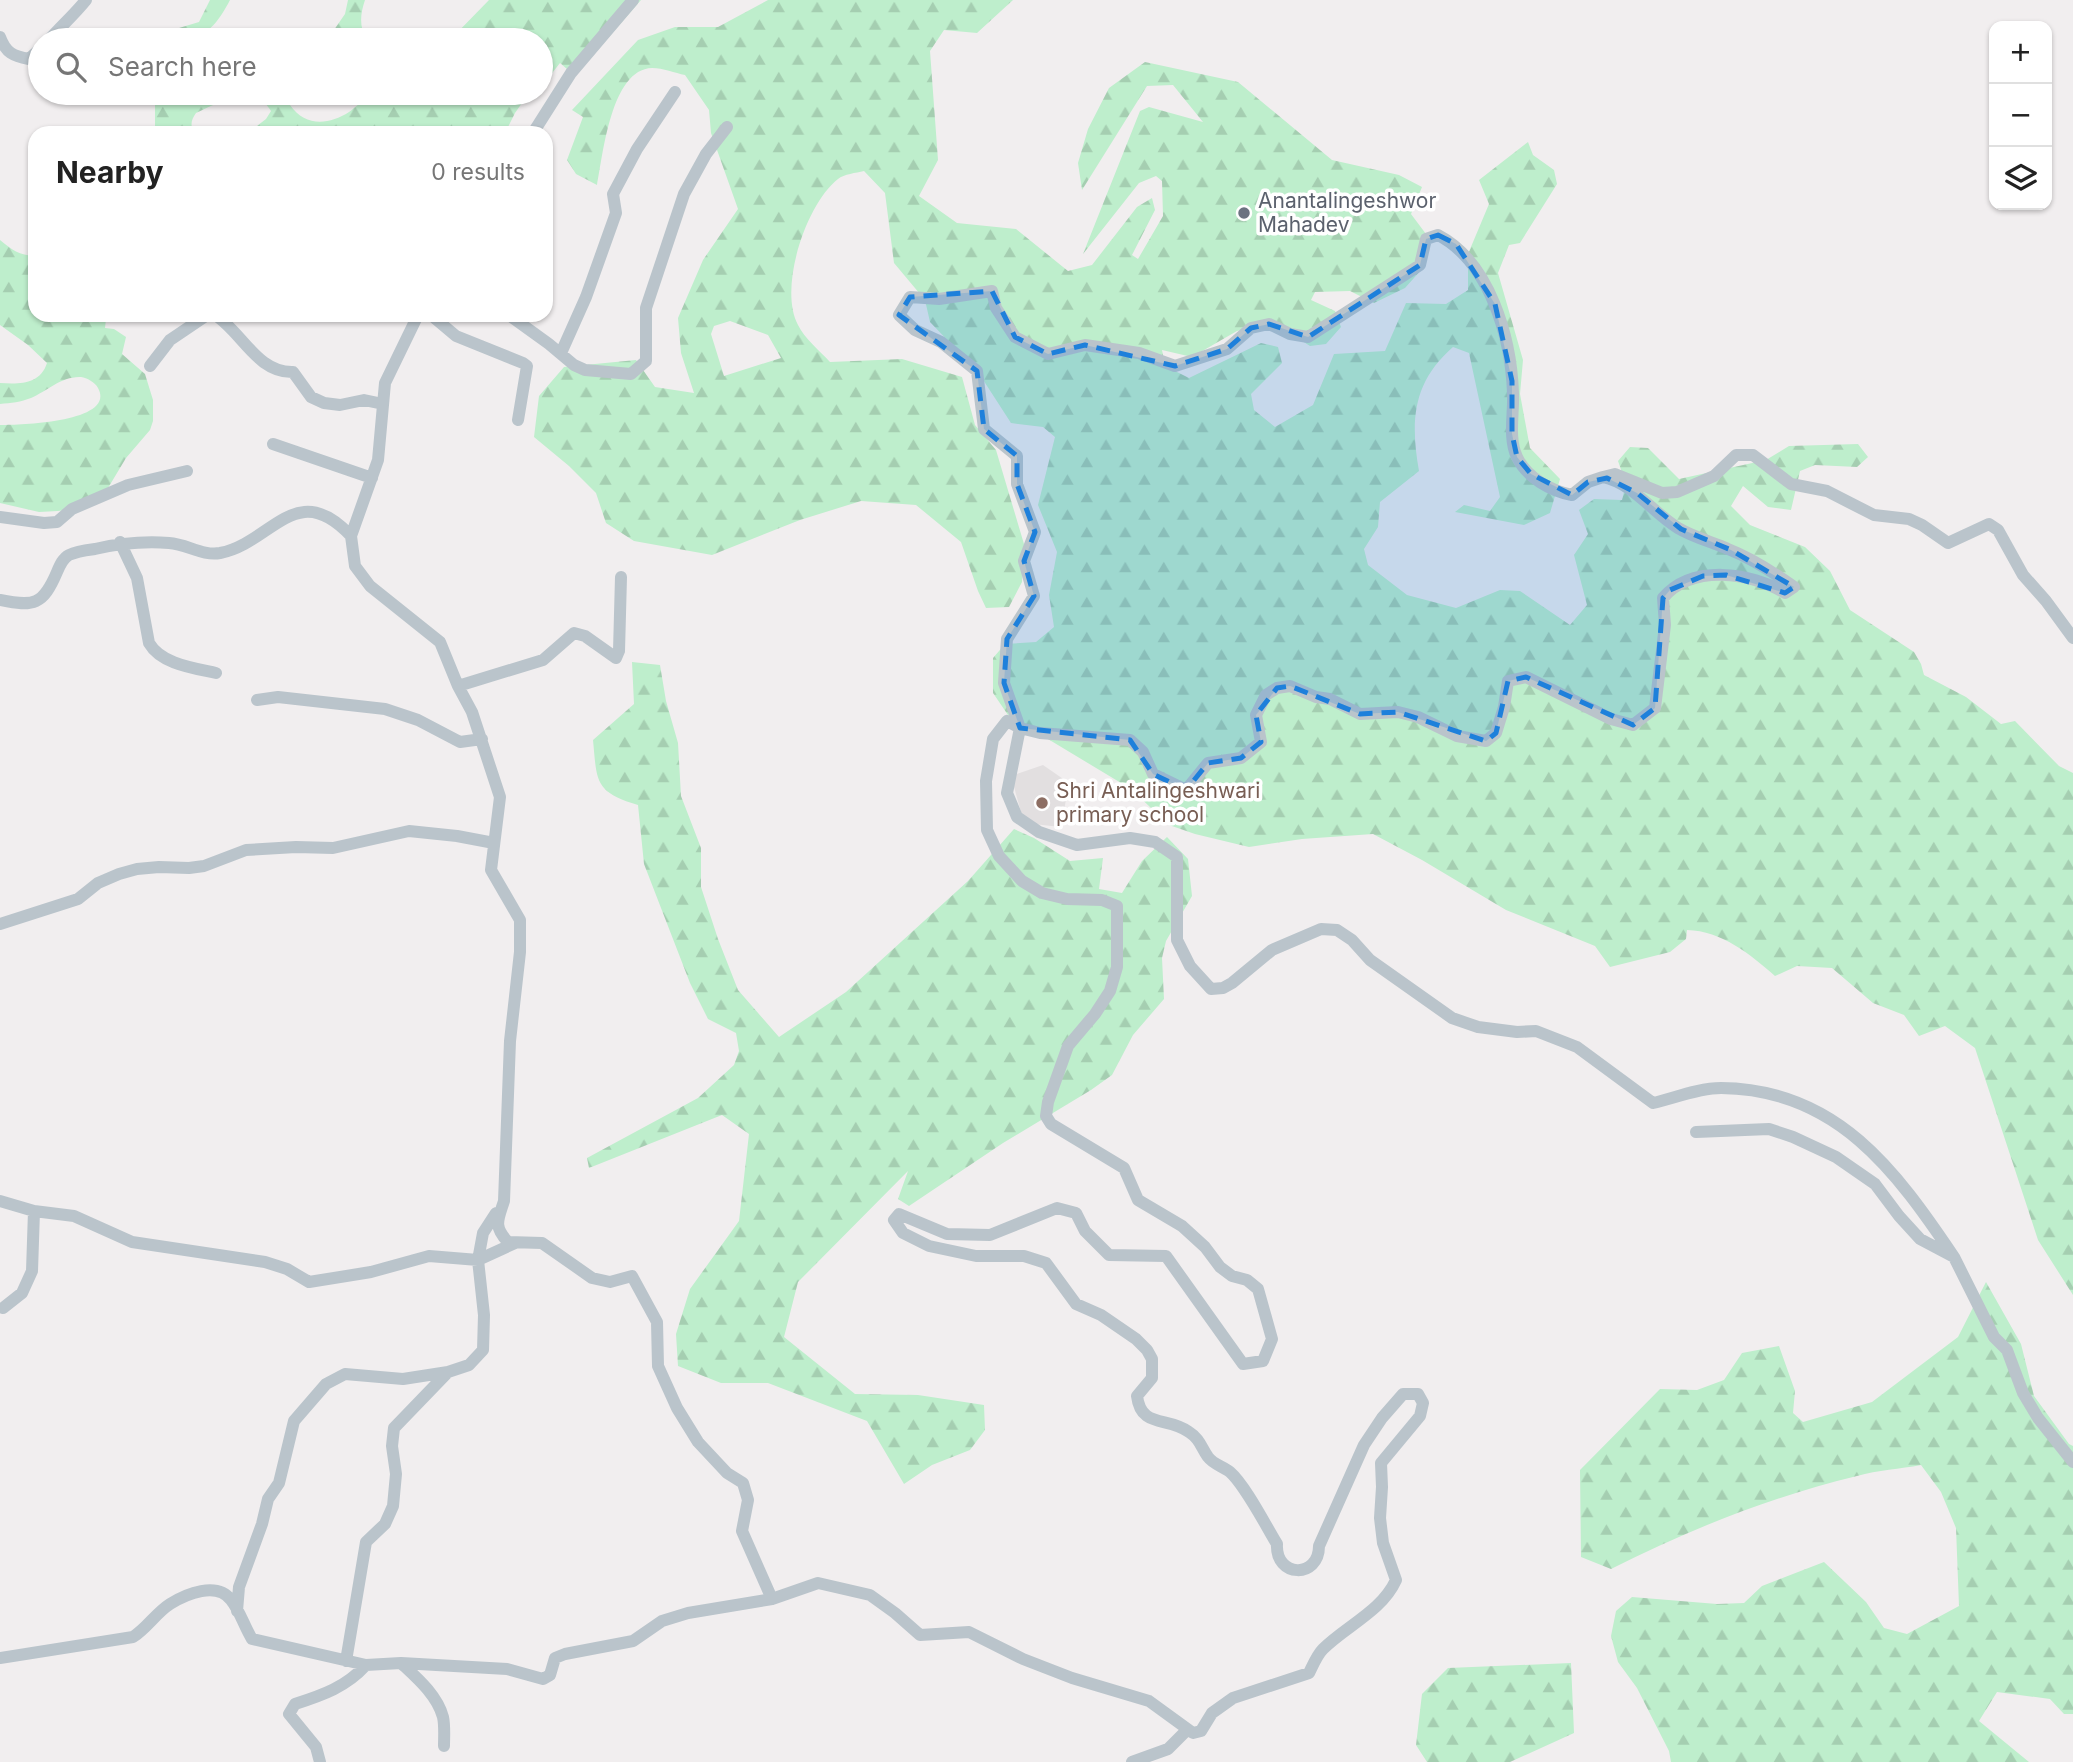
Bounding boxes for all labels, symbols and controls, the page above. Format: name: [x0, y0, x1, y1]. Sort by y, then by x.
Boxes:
map controls: [1989, 21, 2052, 210]
button: +: [1989, 21, 2052, 84]
search box: [28, 28, 553, 105]
icon: search: [52, 48, 90, 86]
text: Search here: [108, 51, 257, 82]
button: −: [1989, 84, 2052, 147]
button: layers: [1989, 147, 2052, 210]
text: Nearby: [56, 154, 164, 190]
text: 0 results: [431, 158, 525, 186]
place label: Anantalingeshwor Mahadev: [1258, 188, 1436, 237]
marker: Anantalingeshwor Mahadev: [1236, 205, 1252, 221]
place label: Shri Antalingeshwari primary school: [1056, 778, 1260, 827]
marker: Shri Antalingeshwari primary school: [1034, 795, 1050, 811]

